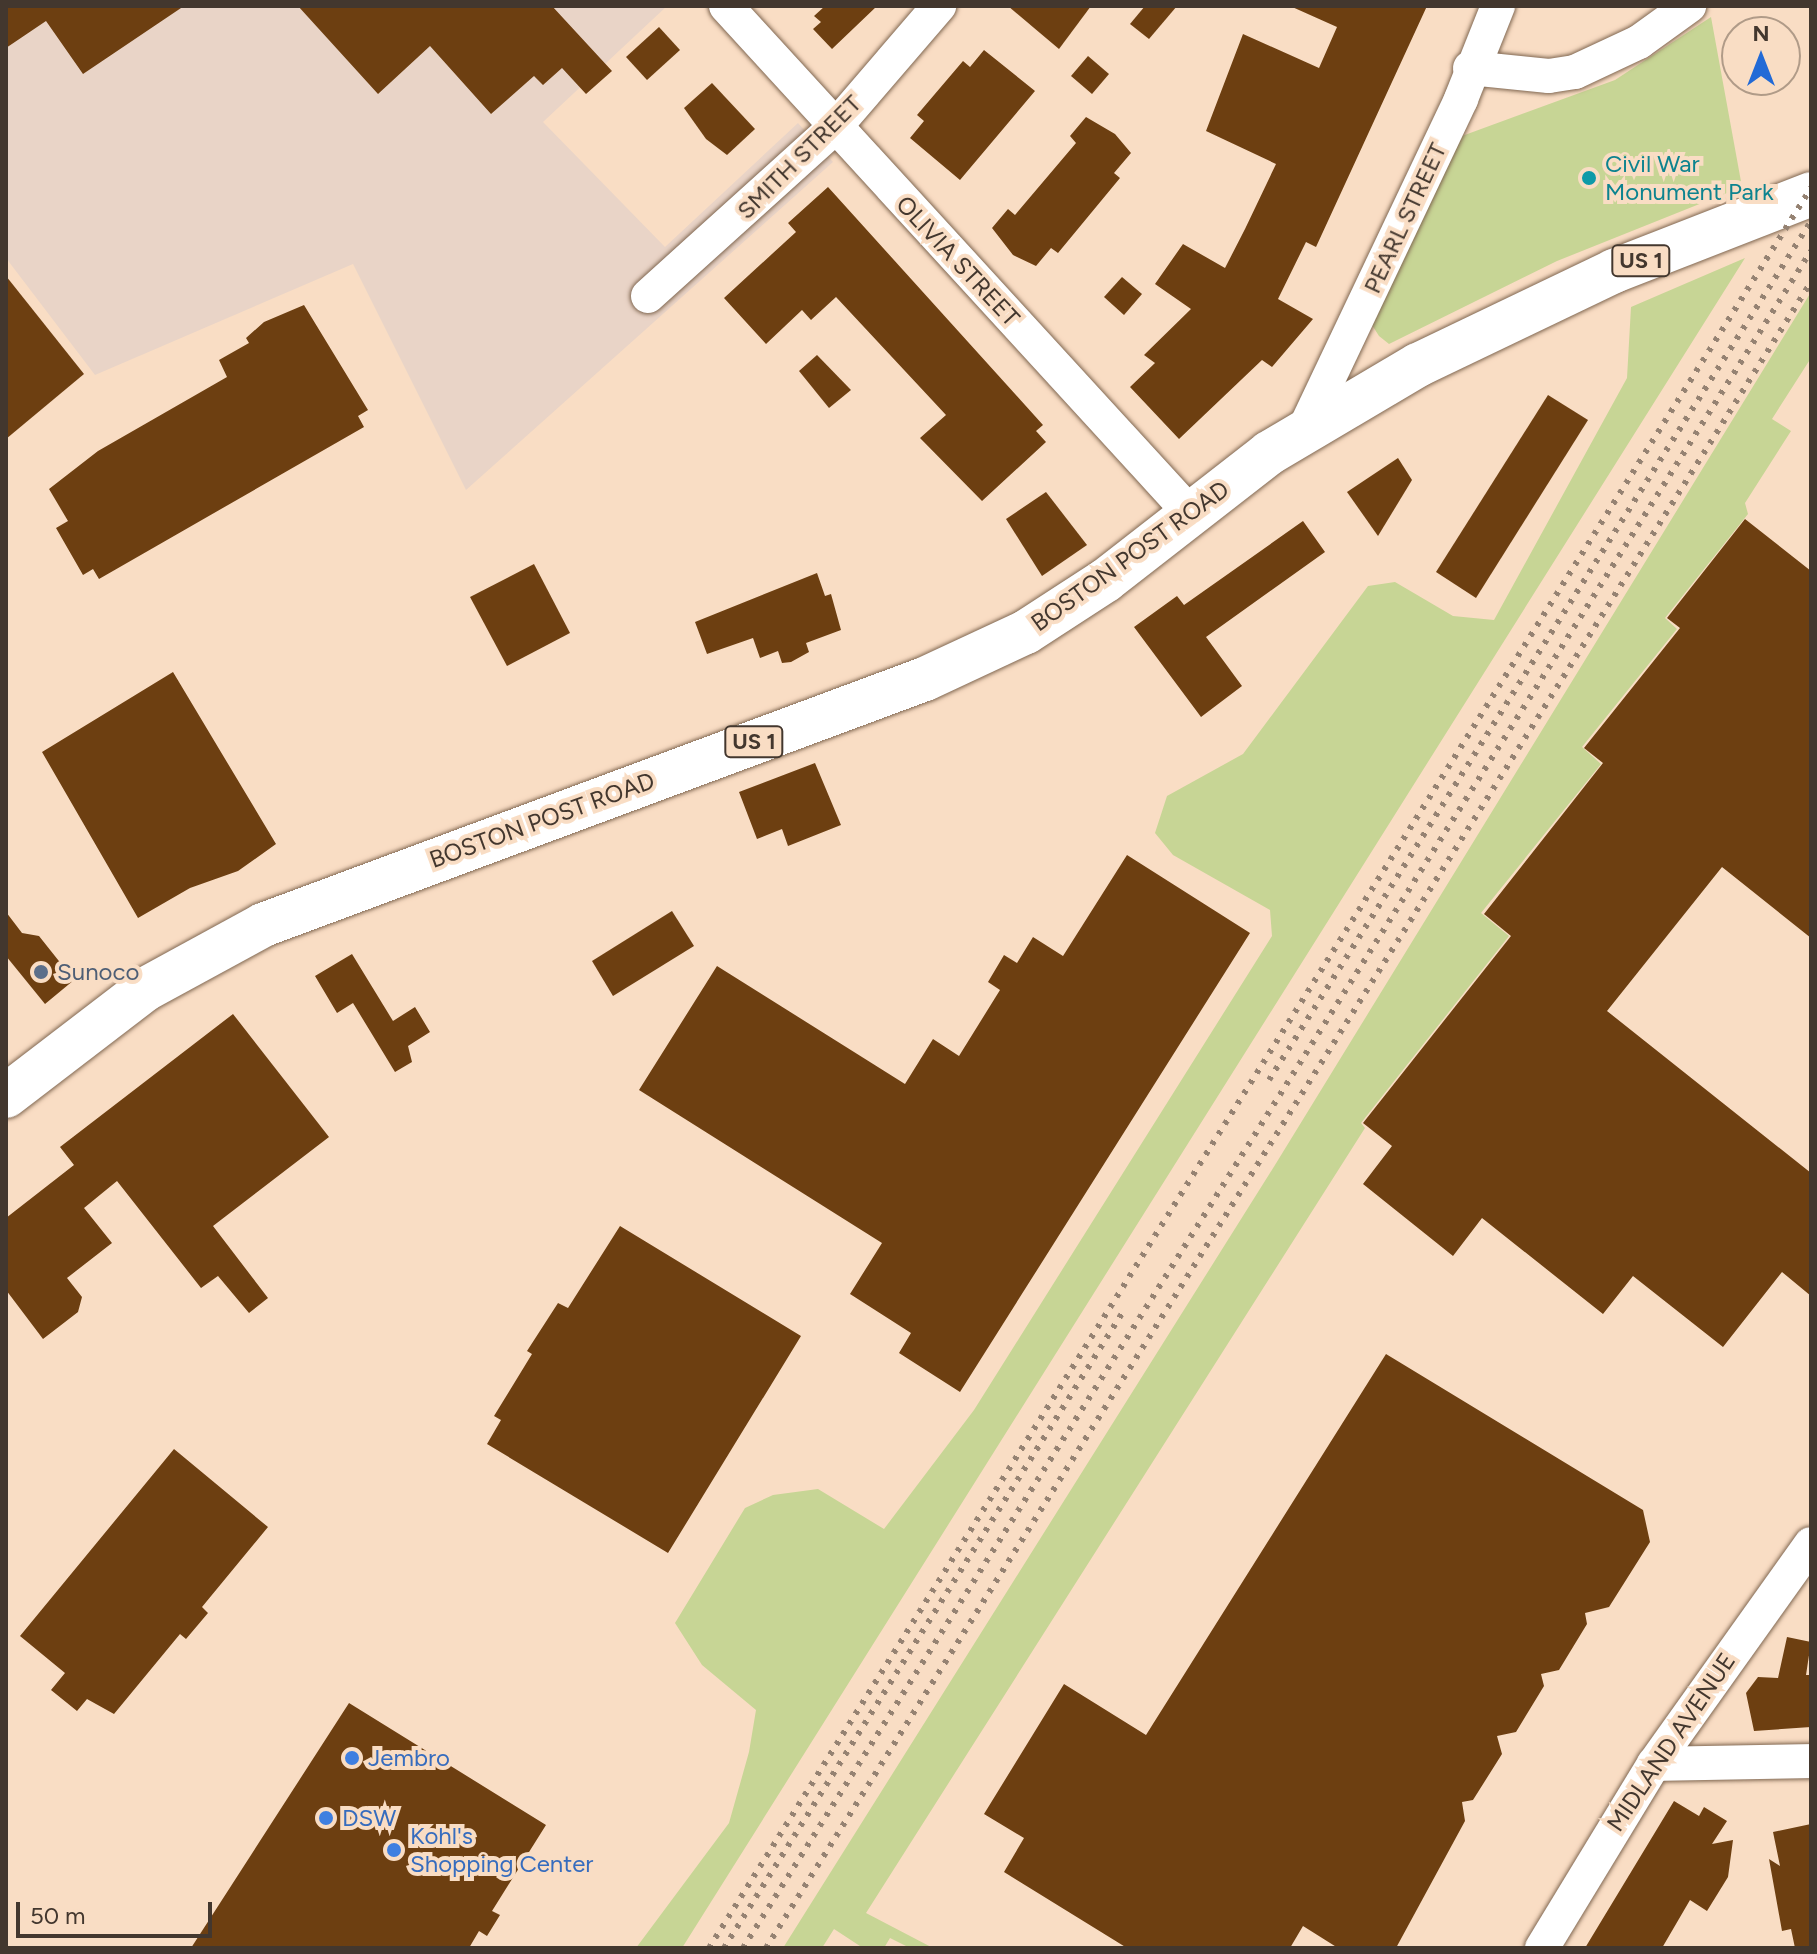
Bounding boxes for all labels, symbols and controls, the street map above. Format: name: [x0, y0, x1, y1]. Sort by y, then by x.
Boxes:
north arrow: [1721, 16, 1801, 96]
text: N: [1752, 20, 1770, 47]
street label: SMITH STREET: [731, 89, 867, 225]
street label: PEARL STREET: [1358, 138, 1452, 298]
place label: Civil War Monument Park: [1605, 150, 1774, 206]
marker: Civil War Monument Park: [1580, 169, 1598, 187]
street label: OLIVIA STREET: [890, 190, 1026, 332]
road number: US 1: [1611, 243, 1671, 279]
street label: BOSTON POST ROAD: [1026, 475, 1234, 637]
road number: US 1: [724, 724, 784, 760]
street label: BOSTON POST ROAD: [426, 766, 658, 874]
place label: Sunoco: [57, 958, 139, 986]
marker: Sunoco: [32, 963, 50, 981]
street label: MIDLAND AVENUE: [1601, 1647, 1741, 1837]
place label: Jembro: [368, 1744, 450, 1772]
marker: Jembro: [343, 1749, 361, 1767]
place label: DSW: [342, 1804, 396, 1832]
marker: DSW: [317, 1809, 335, 1827]
place label: Kohl's Shopping Center: [410, 1822, 593, 1878]
marker: Kohl's Shopping Center: [385, 1841, 403, 1859]
scale bar: [20, 1886, 216, 1936]
text: 50 m: [30, 1901, 86, 1930]

